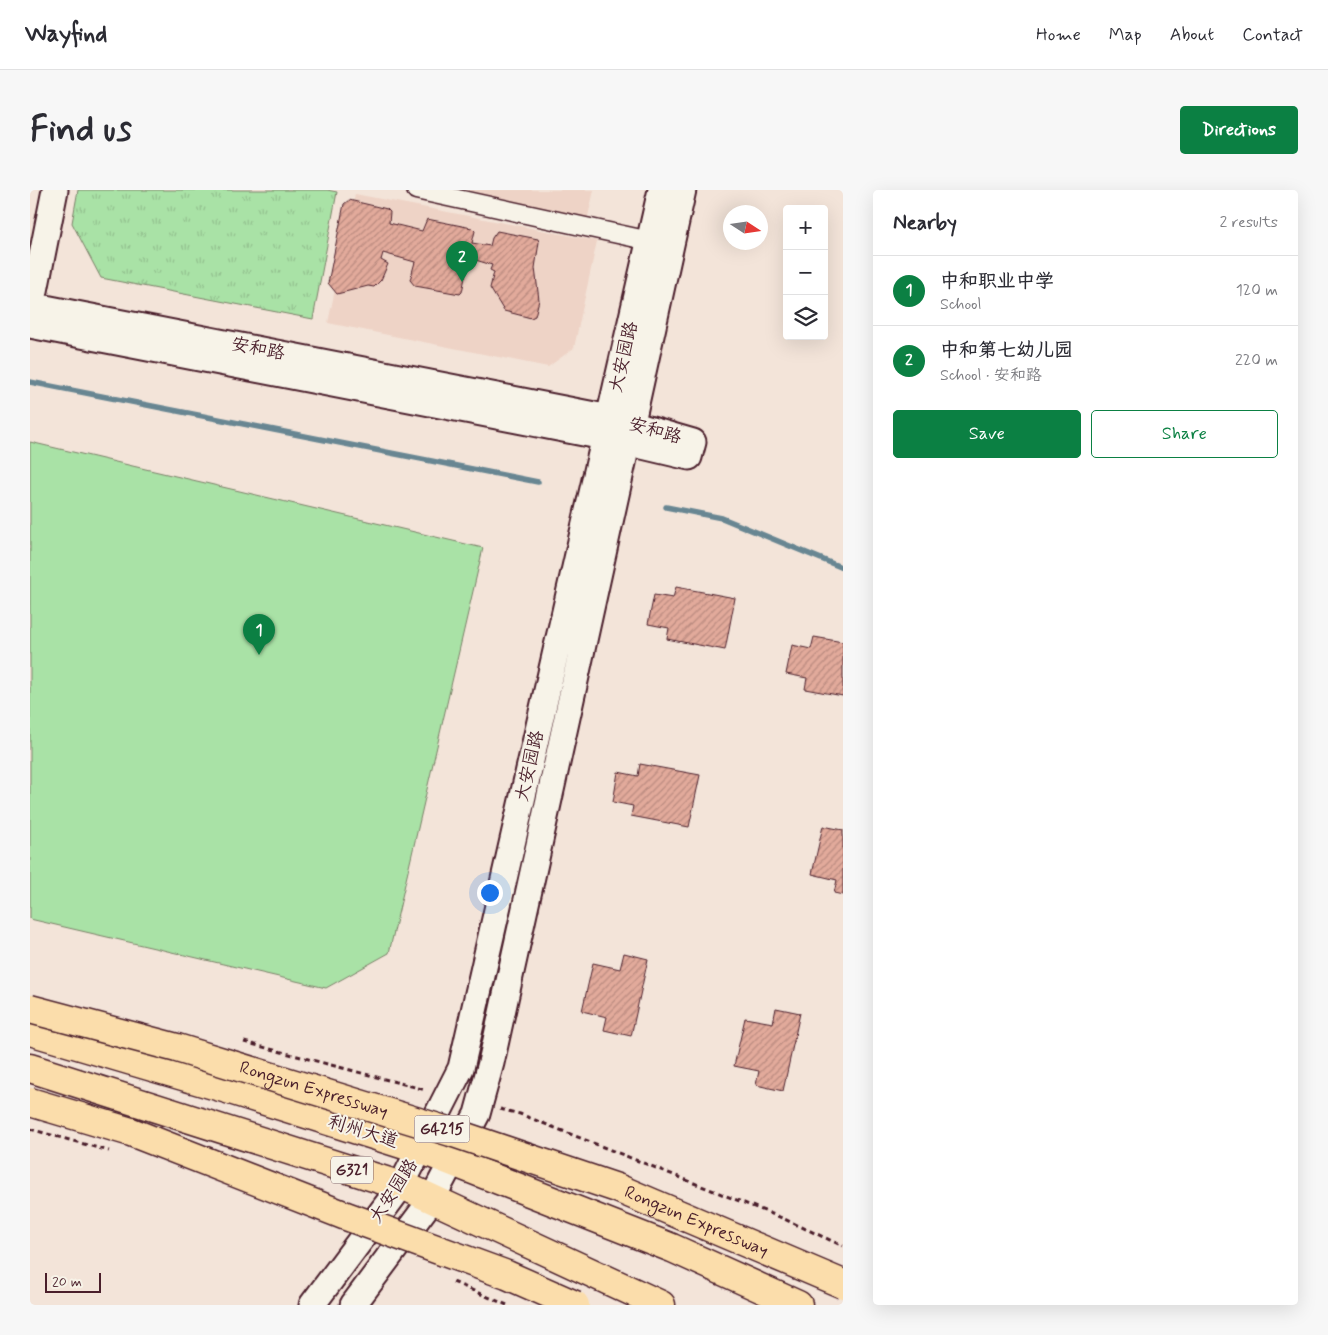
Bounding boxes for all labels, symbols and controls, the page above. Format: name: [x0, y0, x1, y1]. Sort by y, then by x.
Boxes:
text: Wayfind: [25, 19, 107, 50]
text: Home: [1036, 23, 1081, 47]
text: Map: [1109, 23, 1142, 47]
text: About: [1170, 23, 1214, 47]
text: Contact: [1242, 23, 1303, 47]
button: Directions: [1180, 106, 1298, 154]
text: Find us: [30, 107, 132, 153]
north arrow: [723, 205, 768, 250]
map controls: [783, 205, 828, 340]
button: +: [783, 205, 828, 250]
text: Nearby: [893, 209, 957, 237]
text: 2 results: [1220, 212, 1278, 233]
pin: 2: [446, 241, 478, 282]
button: −: [783, 250, 828, 295]
text: 中和职业中学: [940, 269, 1054, 294]
text: 1: [905, 280, 913, 301]
text: 120 m: [1236, 280, 1278, 301]
text: School: [940, 294, 981, 315]
button: layers: [783, 295, 828, 340]
street label: 大安园路: [604, 319, 644, 395]
street label: 安和路: [229, 332, 287, 366]
text: 中和第七幼儿园: [940, 338, 1073, 363]
text: 2: [905, 350, 913, 371]
text: 220 m: [1235, 350, 1278, 371]
text: School · 安和路: [940, 365, 1042, 386]
button: Save: [893, 410, 1081, 458]
button: Share: [1091, 410, 1278, 458]
street label: 安和路: [626, 412, 684, 450]
pin: 1: [243, 614, 275, 655]
street label: 大安园路: [510, 728, 550, 804]
your location: [477, 880, 503, 906]
street label: Rongzun Expressway: [236, 1056, 391, 1124]
street label: 利州大道: [325, 1110, 401, 1154]
road number: G4215: [414, 1116, 470, 1142]
street label: 大安园路: [364, 1154, 424, 1228]
road number: G321: [331, 1156, 373, 1184]
street label: Rongzun Expressway: [621, 1180, 772, 1263]
scale bar: [45, 1270, 101, 1293]
text: 20 m: [52, 1273, 82, 1291]

